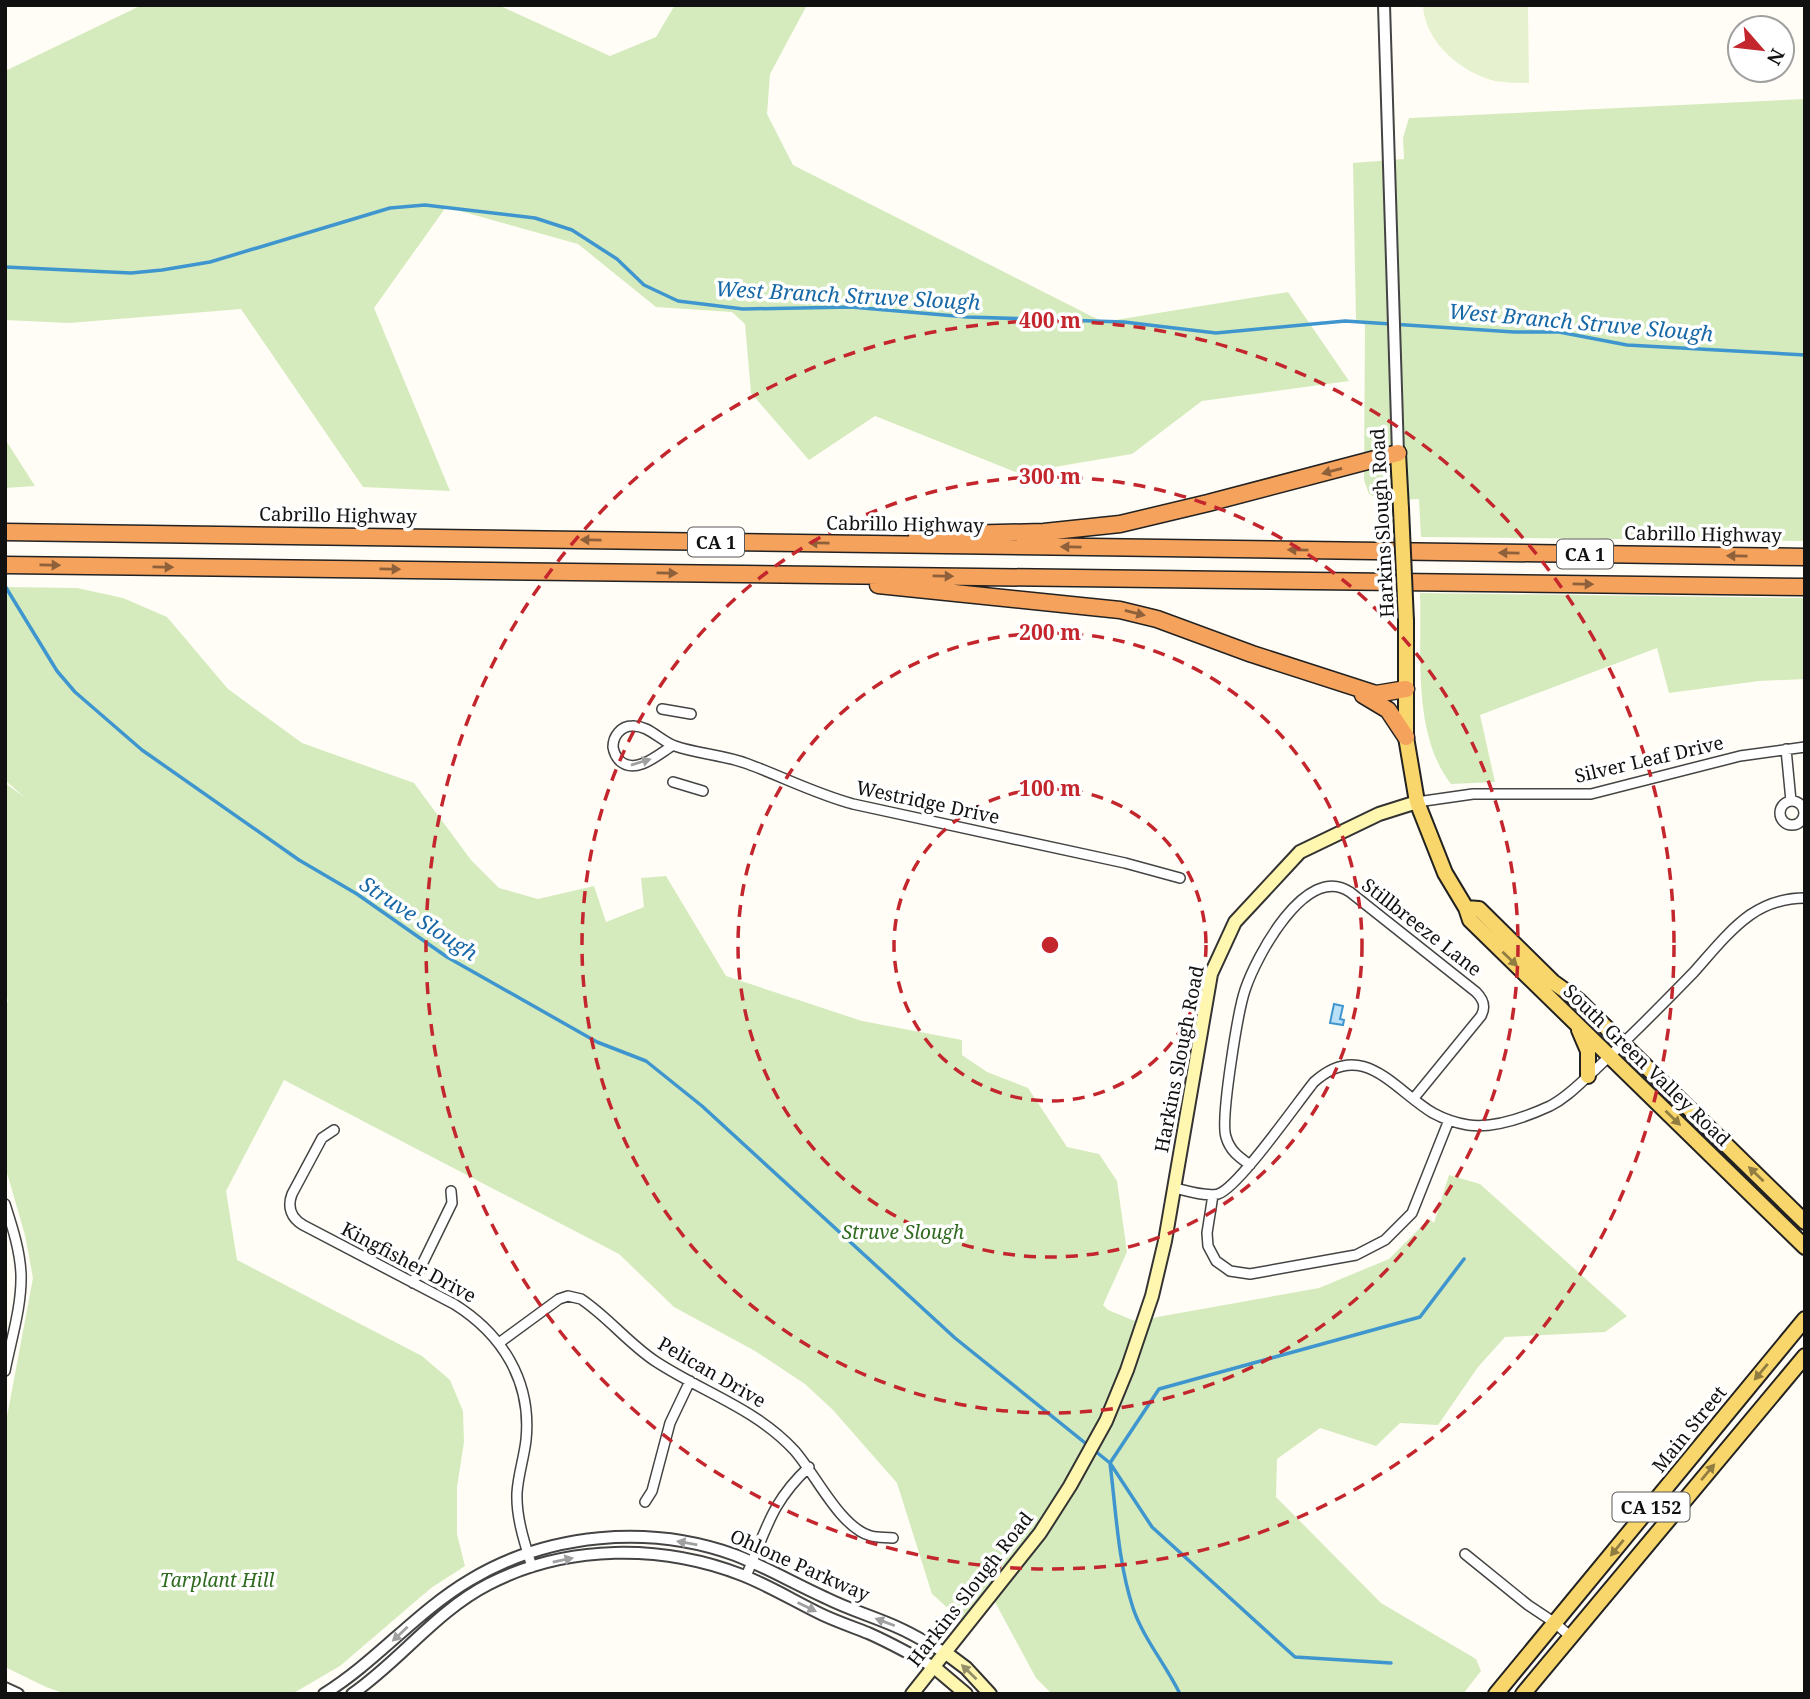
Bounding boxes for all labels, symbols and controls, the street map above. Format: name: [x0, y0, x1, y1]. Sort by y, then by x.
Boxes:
north arrow: [1726, 14, 1796, 84]
text: N: [1761, 44, 1791, 70]
water label: West Branch Struve Slough: [715, 274, 982, 316]
water label: West Branch Struve Slough: [1448, 296, 1715, 348]
text: 400 m: [1019, 306, 1081, 334]
street label: Harkins Slough Road: [1364, 427, 1400, 619]
text: 300 m: [1019, 462, 1081, 490]
one-way arrow: [1321, 466, 1343, 477]
street label: Cabrillo Highway: [259, 501, 417, 529]
street label: Cabrillo Highway: [826, 510, 984, 538]
street label: Cabrillo Highway: [1624, 520, 1782, 548]
road number: CA 1: [688, 528, 744, 556]
one-way arrow: [580, 534, 602, 546]
one-way arrow: [807, 538, 829, 549]
road number: CA 1: [1557, 540, 1613, 568]
one-way arrow: [1059, 541, 1081, 553]
one-way arrow: [1287, 544, 1309, 556]
one-way arrow: [1498, 547, 1520, 558]
one-way arrow: [1725, 550, 1747, 562]
one-way arrow: [39, 559, 61, 571]
one-way arrow: [152, 561, 174, 572]
one-way arrow: [380, 563, 402, 575]
one-way arrow: [656, 567, 678, 579]
one-way arrow: [933, 570, 955, 582]
one-way arrow: [1572, 579, 1594, 590]
one-way arrow: [1124, 608, 1146, 619]
text: 200 m: [1019, 618, 1081, 646]
street label: Silver Leaf Drive: [1572, 729, 1726, 789]
one-way arrow: [630, 756, 651, 766]
street label: Westridge Drive: [854, 774, 1002, 830]
text: 100 m: [1019, 774, 1081, 802]
water label: Struve Slough: [355, 869, 484, 967]
street label: Stillbreeze Lane: [1357, 872, 1487, 982]
centre of rings: [1038, 933, 1062, 957]
one-way arrow: [1501, 950, 1518, 966]
street label: Harkins Slough Road: [1148, 963, 1210, 1155]
street label: South Green Valley Road: [1558, 978, 1736, 1152]
one-way arrow: [1664, 1109, 1681, 1125]
one-way arrow: [1748, 1167, 1765, 1183]
street label: Kingfisher Drive: [337, 1216, 481, 1308]
park label: Struve Slough: [842, 1219, 965, 1245]
street label: Pelican Drive: [653, 1331, 771, 1413]
one-way arrow: [1754, 1363, 1769, 1380]
street label: Main Street: [1646, 1380, 1732, 1478]
one-way arrow: [1700, 1463, 1715, 1480]
road number: CA 152: [1612, 1492, 1690, 1522]
street label: Harkins Slough Road: [901, 1506, 1039, 1672]
street label: Ohlone Parkway: [726, 1523, 874, 1607]
one-way arrow: [676, 1537, 698, 1548]
one-way arrow: [1610, 1539, 1625, 1556]
one-way arrow: [552, 1554, 574, 1565]
park label: Tarplant Hill: [160, 1567, 274, 1593]
one-way arrow: [797, 1601, 817, 1612]
one-way arrow: [874, 1616, 895, 1627]
one-way arrow: [392, 1625, 409, 1641]
one-way arrow: [961, 1665, 978, 1681]

